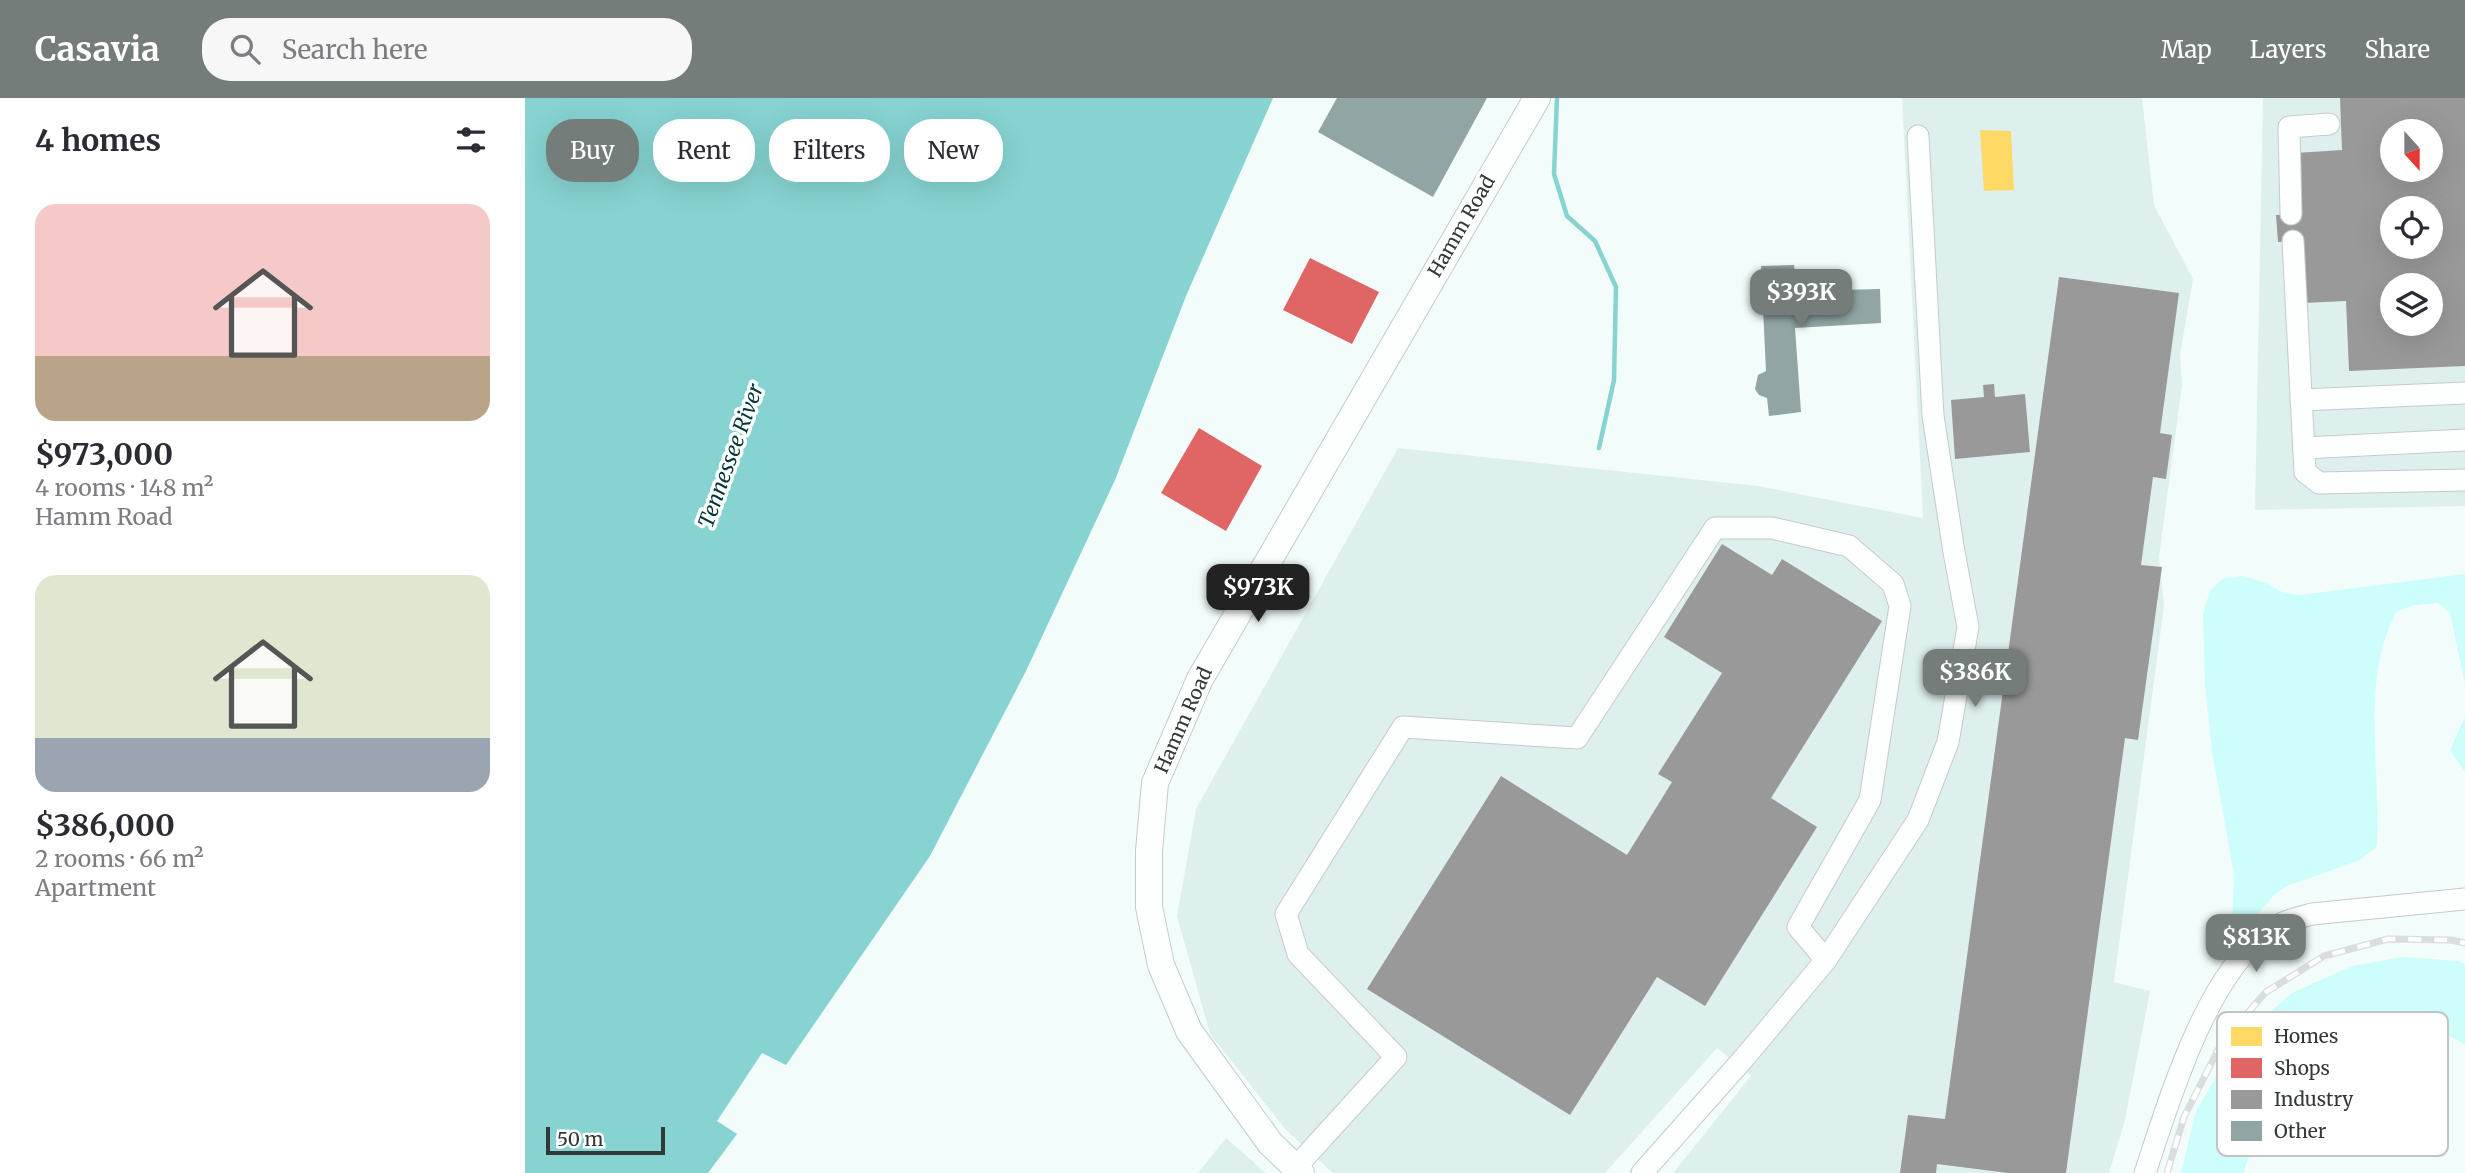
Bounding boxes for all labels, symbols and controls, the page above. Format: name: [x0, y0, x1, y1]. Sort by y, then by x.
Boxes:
search box: [202, 18, 692, 81]
text: Casavia: [35, 29, 160, 70]
icon: search: [226, 30, 264, 68]
text: Search here: [282, 33, 427, 66]
text: Map: [2161, 34, 2212, 65]
text: Layers: [2250, 34, 2326, 65]
text: Share: [2364, 34, 2430, 65]
chip: Buy: [546, 119, 639, 182]
chip: Rent: [653, 119, 755, 182]
chip: Filters: [769, 119, 890, 182]
chip: New: [904, 119, 1003, 182]
north arrow: [2380, 119, 2443, 182]
map controls: [2380, 119, 2443, 336]
text: 4 homes: [35, 121, 161, 159]
icon: filters: [452, 121, 490, 159]
street label: Hamm Road: [1422, 171, 1500, 281]
button: locate: [2380, 196, 2443, 259]
icon: home: [200, 250, 326, 376]
pin: $393K: [1752, 270, 1850, 329]
button: layers: [2380, 273, 2443, 336]
text: $393K: [1766, 277, 1836, 306]
water label: Tennessee River: [692, 380, 769, 532]
text: $973,000: [35, 435, 173, 473]
text: 4 rooms · 148 m²: [35, 473, 213, 502]
text: Hamm Road: [35, 502, 173, 531]
pin: $973K: [1209, 564, 1307, 624]
text: $973K: [1222, 572, 1294, 601]
icon: home: [200, 621, 326, 747]
pin: $386K: [1926, 650, 2024, 709]
text: $386K: [1939, 657, 2011, 686]
street label: Hamm Road: [1149, 663, 1217, 777]
text: $386,000: [35, 806, 175, 844]
text: 2 rooms · 66 m²: [35, 844, 204, 873]
text: Apartment: [35, 873, 156, 902]
pin: $813K: [2207, 914, 2305, 974]
text: $813K: [2222, 922, 2290, 951]
legend: [2217, 1012, 2448, 1156]
text: Homes: [2274, 1024, 2338, 1048]
text: Shops: [2274, 1056, 2330, 1080]
text: Industry: [2274, 1087, 2353, 1111]
text: Other: [2274, 1119, 2327, 1143]
scale bar: [546, 1124, 665, 1156]
text: 50 m: [557, 1127, 603, 1151]

